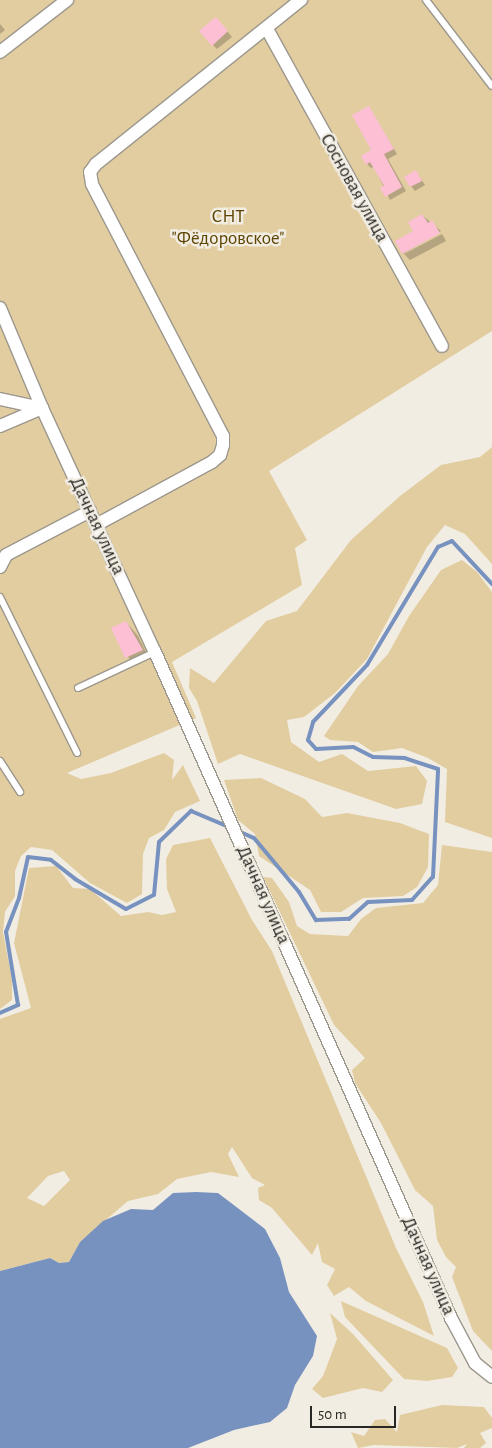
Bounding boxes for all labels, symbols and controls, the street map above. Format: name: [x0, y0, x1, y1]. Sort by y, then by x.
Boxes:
street label: Сосновая улица: [315, 130, 393, 246]
park label: СНТ "Фёдоровское": [171, 206, 285, 250]
street label: Дачная улица: [64, 473, 130, 579]
street label: Дачная улица: [231, 842, 295, 948]
street label: Дачная улица: [396, 1213, 460, 1319]
scale bar: [312, 1396, 398, 1428]
text: 50 m: [318, 1407, 347, 1422]

